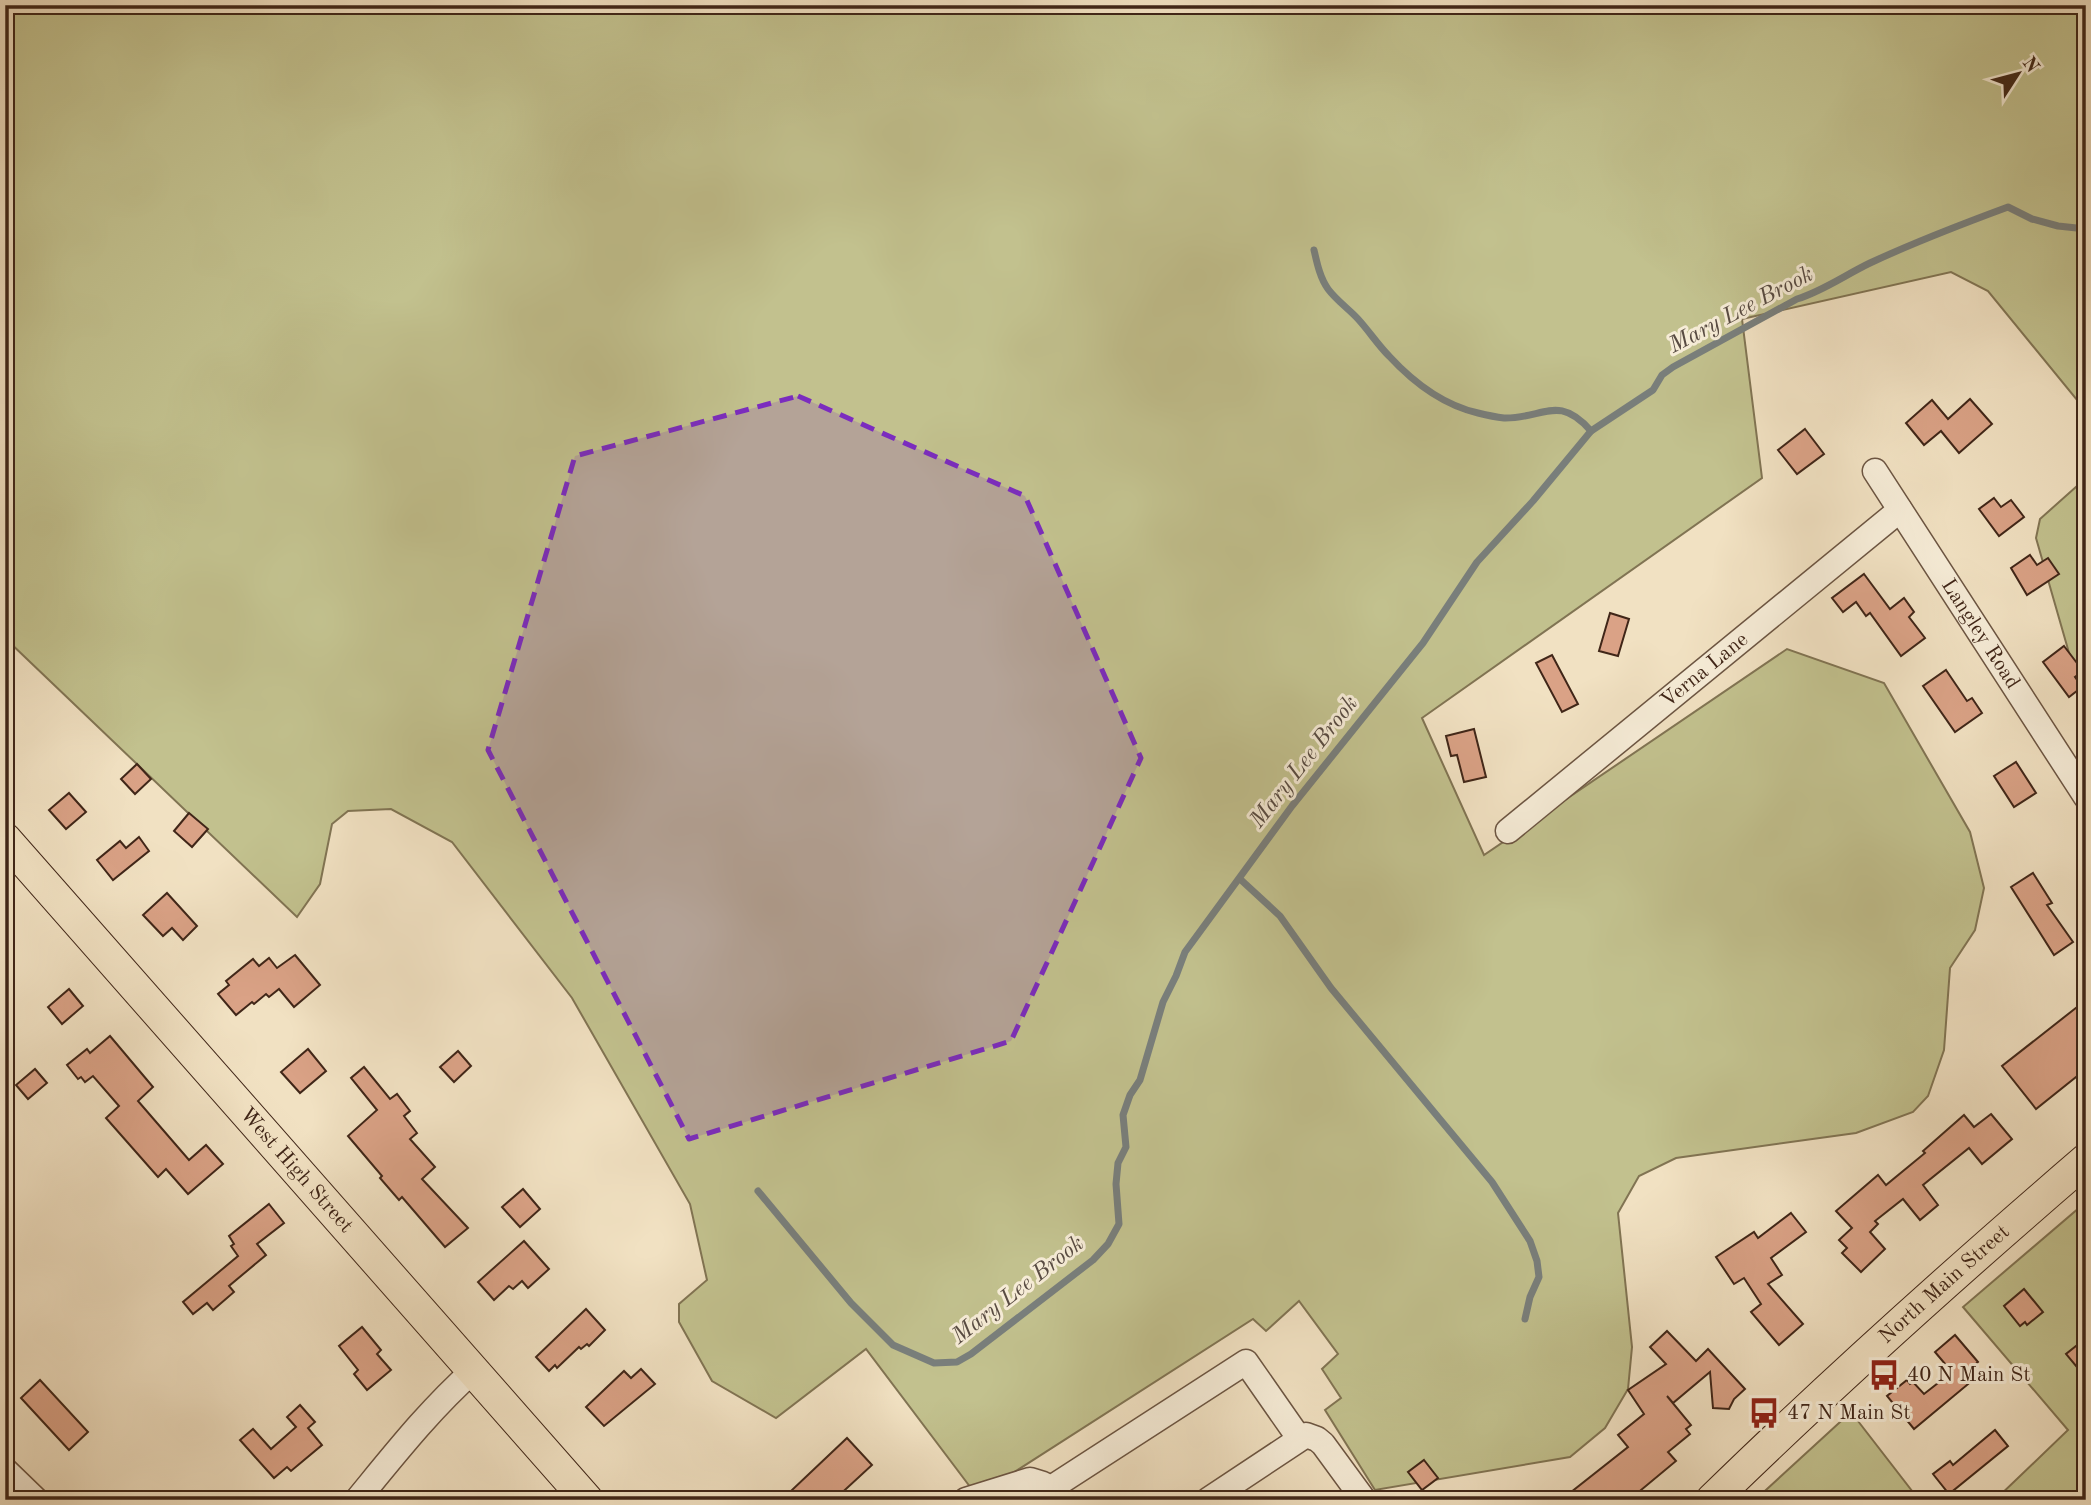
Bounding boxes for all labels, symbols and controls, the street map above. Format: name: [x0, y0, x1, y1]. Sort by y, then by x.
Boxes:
north arrow: [1982, 38, 2052, 108]
text: N: [2018, 54, 2042, 77]
water label: Mary Lee Brook: [1664, 262, 1818, 359]
street label: Langley Road: [1937, 575, 2024, 693]
street label: Verna Lane: [1657, 629, 1752, 712]
water label: Mary Lee Brook: [1245, 692, 1363, 834]
street label: West High Street: [236, 1103, 357, 1237]
street label: North Main Street: [1875, 1221, 2013, 1348]
water label: Mary Lee Brook: [947, 1232, 1089, 1350]
bus stop icon: 40 N Main St: [1867, 1358, 1901, 1392]
place label: 40 N Main St: [1907, 1365, 2031, 1386]
bus stop icon: 47 N Main St: [1747, 1396, 1781, 1430]
place label: 47 N Main St: [1787, 1403, 1911, 1424]

